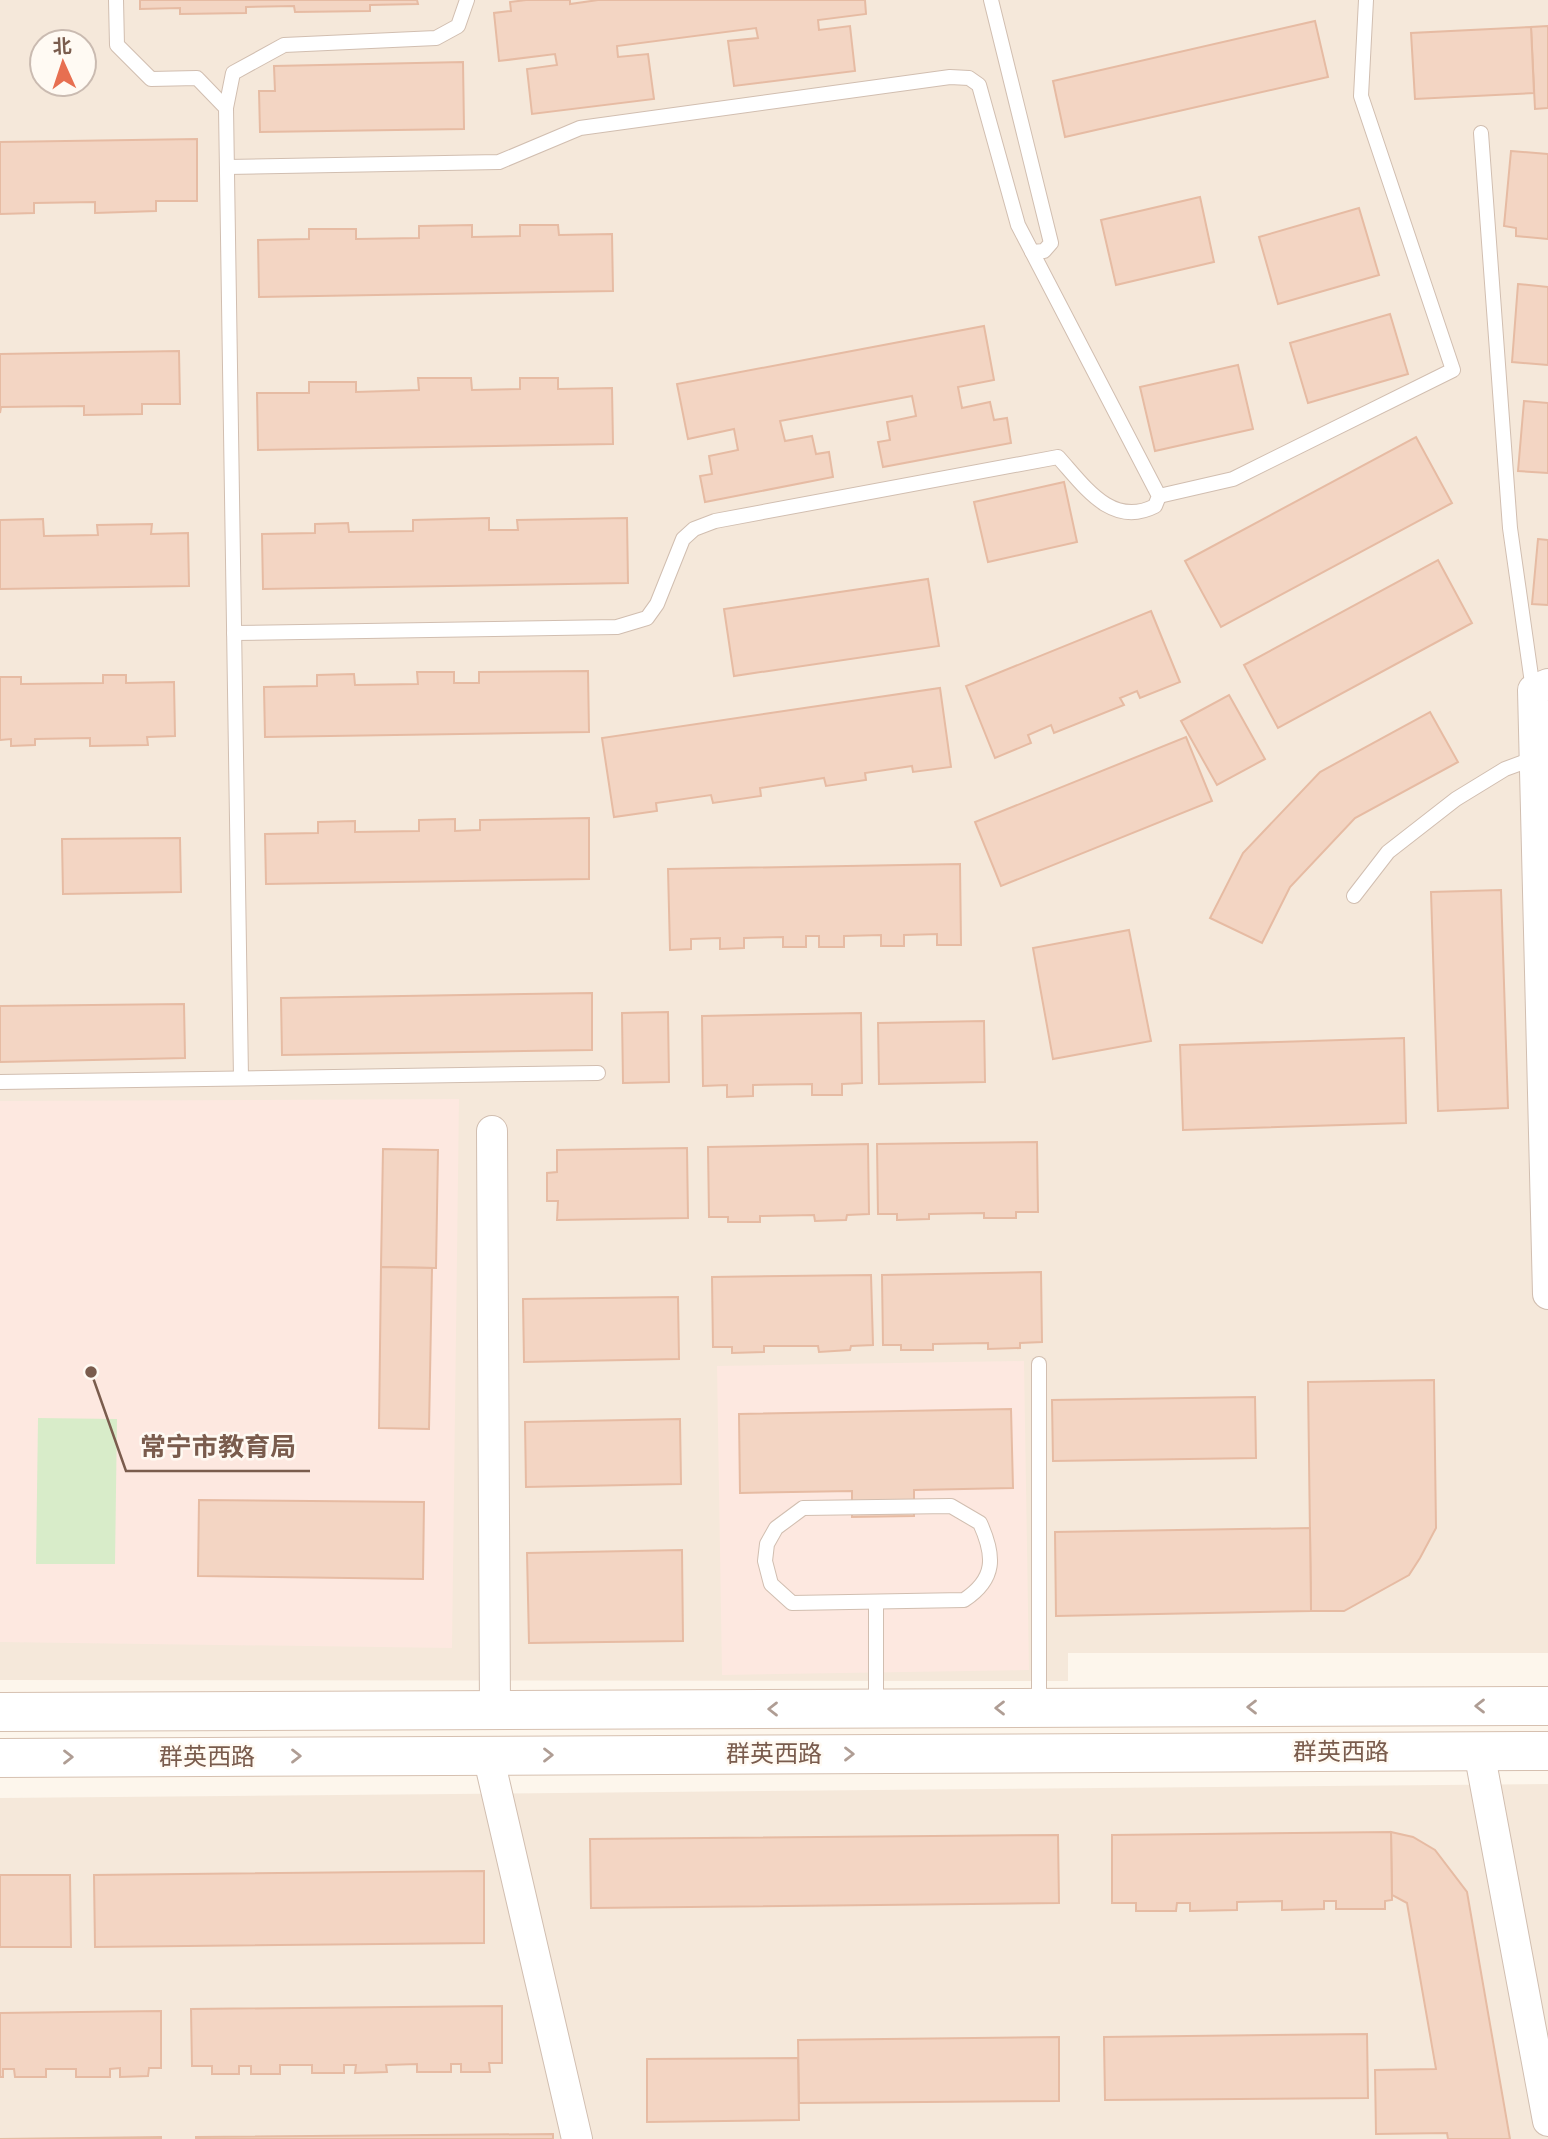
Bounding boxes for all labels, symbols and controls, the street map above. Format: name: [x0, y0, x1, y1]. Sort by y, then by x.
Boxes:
north arrow: [28, 28, 98, 98]
text: 北: [52, 33, 72, 61]
callout: 常宁市教育局: [126, 1424, 310, 1471]
text: 常宁市教育局: [140, 1428, 296, 1466]
one-way arrow: [1474, 1698, 1485, 1714]
one-way arrow: [1247, 1699, 1257, 1715]
one-way arrow: [995, 1700, 1005, 1716]
one-way arrow: [767, 1701, 778, 1717]
street label: 群英西路: [1293, 1734, 1389, 1769]
street label: 群英西路: [726, 1736, 822, 1771]
street label: 群英西路: [159, 1739, 255, 1774]
one-way arrow: [844, 1746, 854, 1762]
one-way arrow: [543, 1747, 553, 1763]
one-way arrow: [291, 1748, 301, 1764]
one-way arrow: [63, 1749, 74, 1765]

